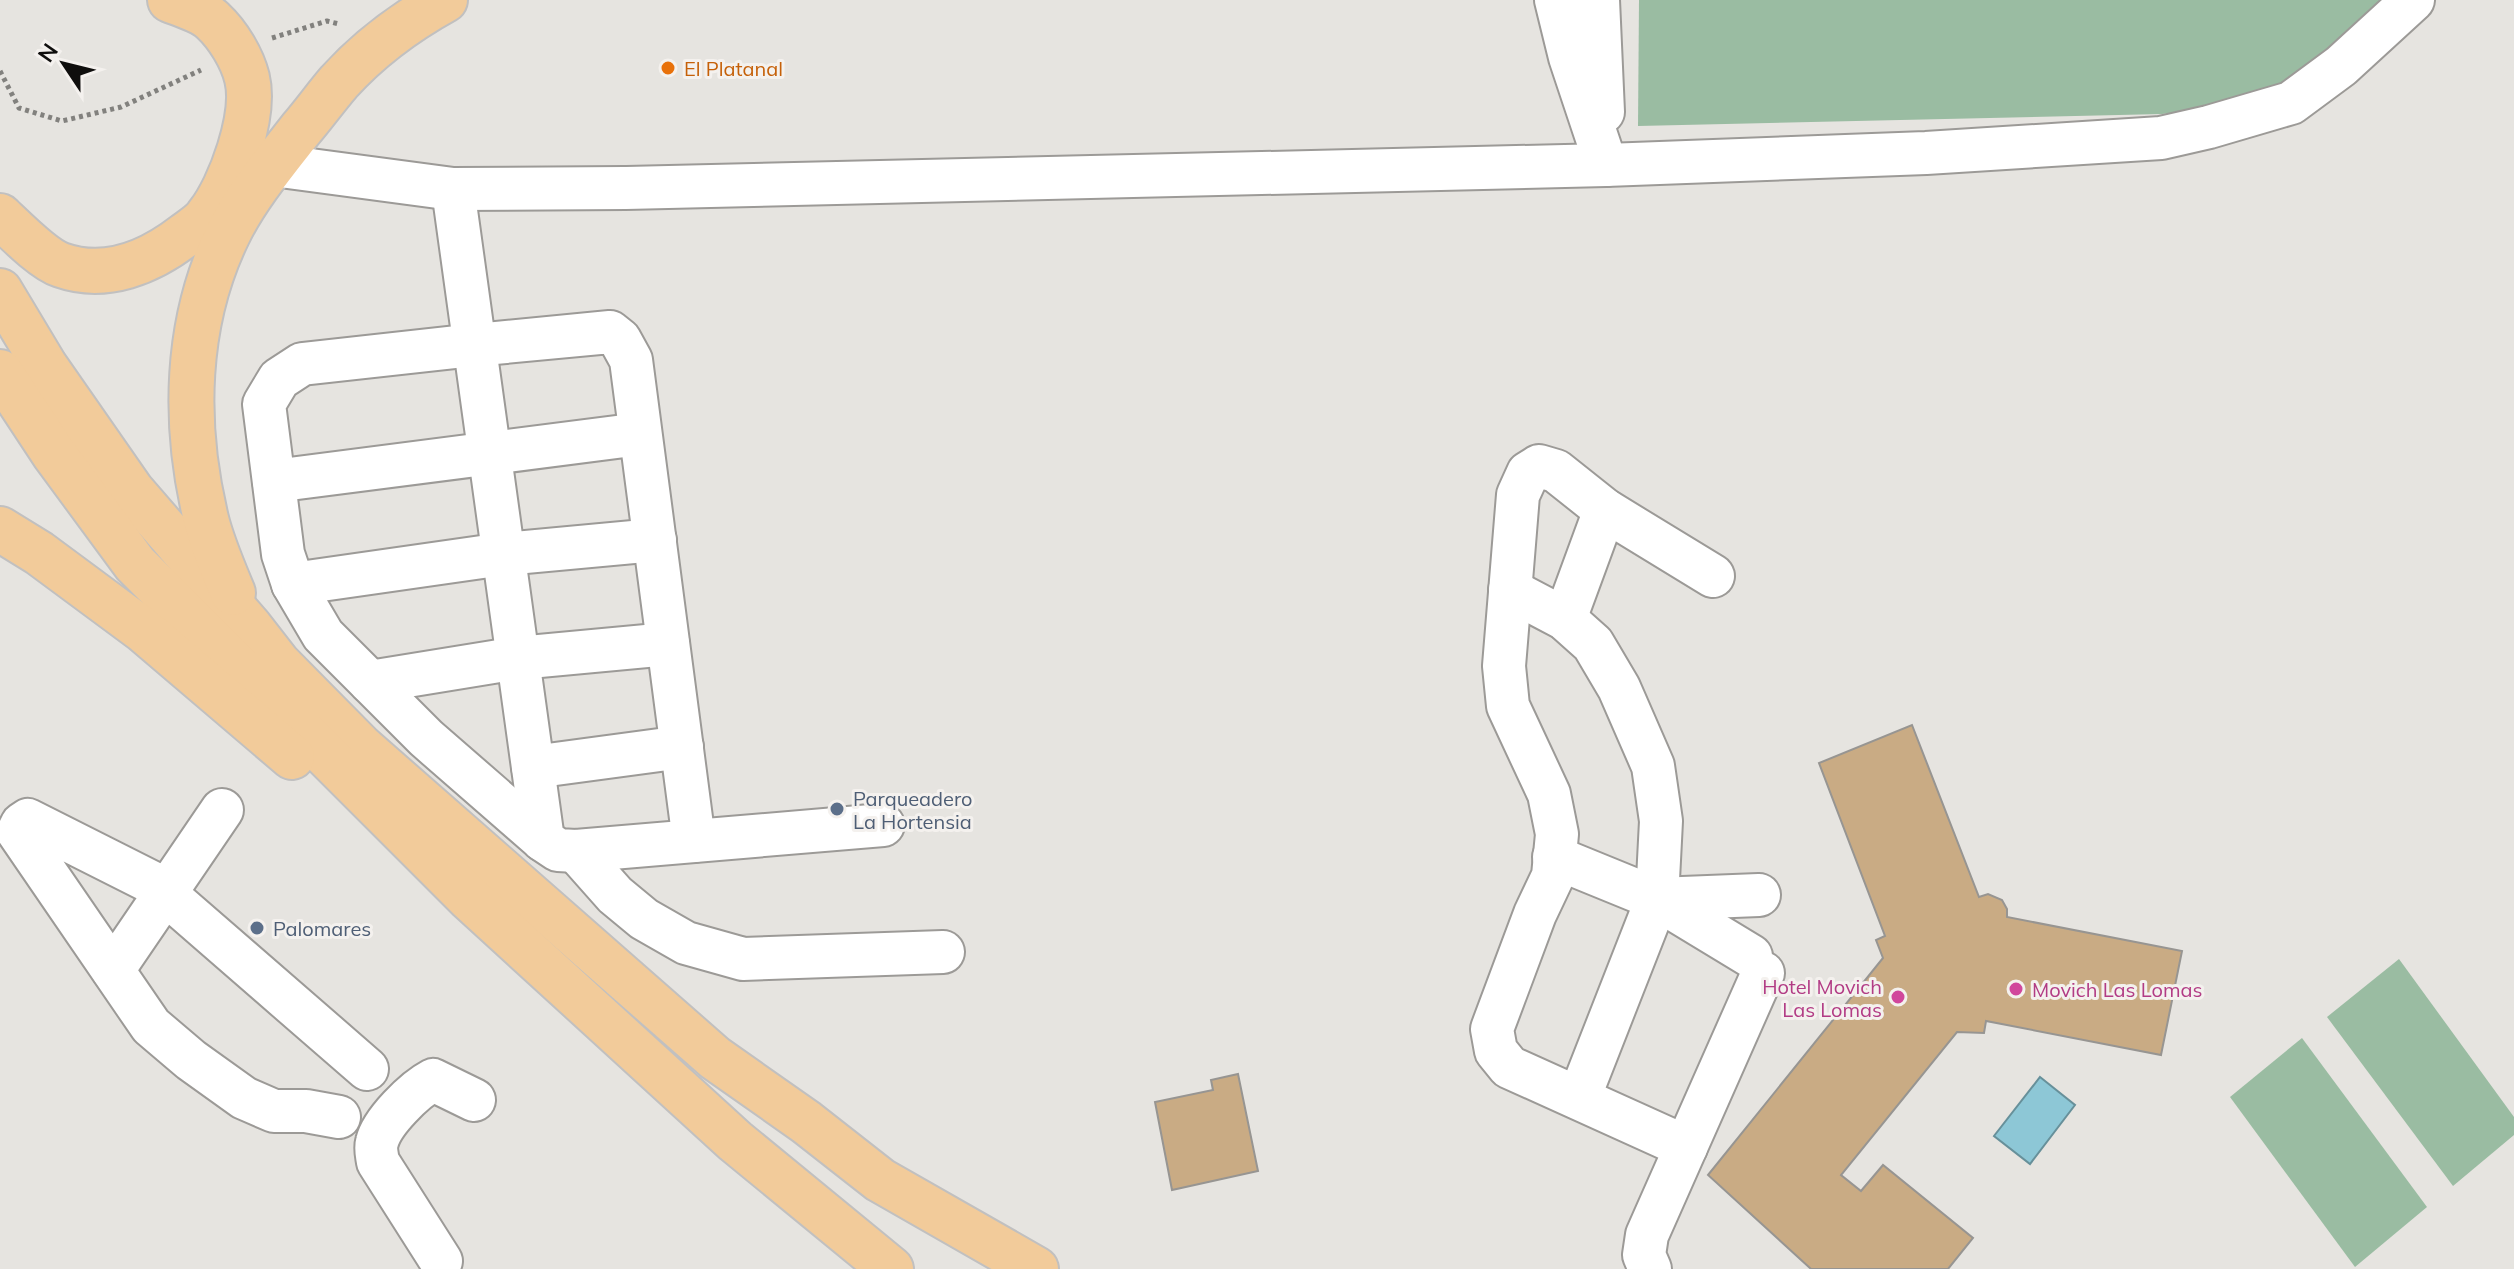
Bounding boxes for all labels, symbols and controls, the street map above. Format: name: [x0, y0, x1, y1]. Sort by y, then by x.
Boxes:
north arrow: [24, 24, 104, 104]
text: N: [31, 38, 64, 67]
place label: El Platanal: [684, 56, 783, 81]
marker: El Platanal: [659, 59, 677, 77]
place label: Parqueadero La Hortensia: [853, 786, 973, 834]
marker: Parqueadero La Hortensia: [828, 800, 846, 818]
place label: Palomares: [273, 916, 371, 941]
marker: Palomares: [248, 919, 266, 937]
place label: Hotel Movich Las Lomas: [1762, 974, 1882, 1022]
place label: Movich Las Lomas: [2032, 977, 2202, 1002]
marker: Movich Las Lomas: [2007, 980, 2025, 998]
marker: Hotel Movich Las Lomas: [1889, 988, 1907, 1006]

